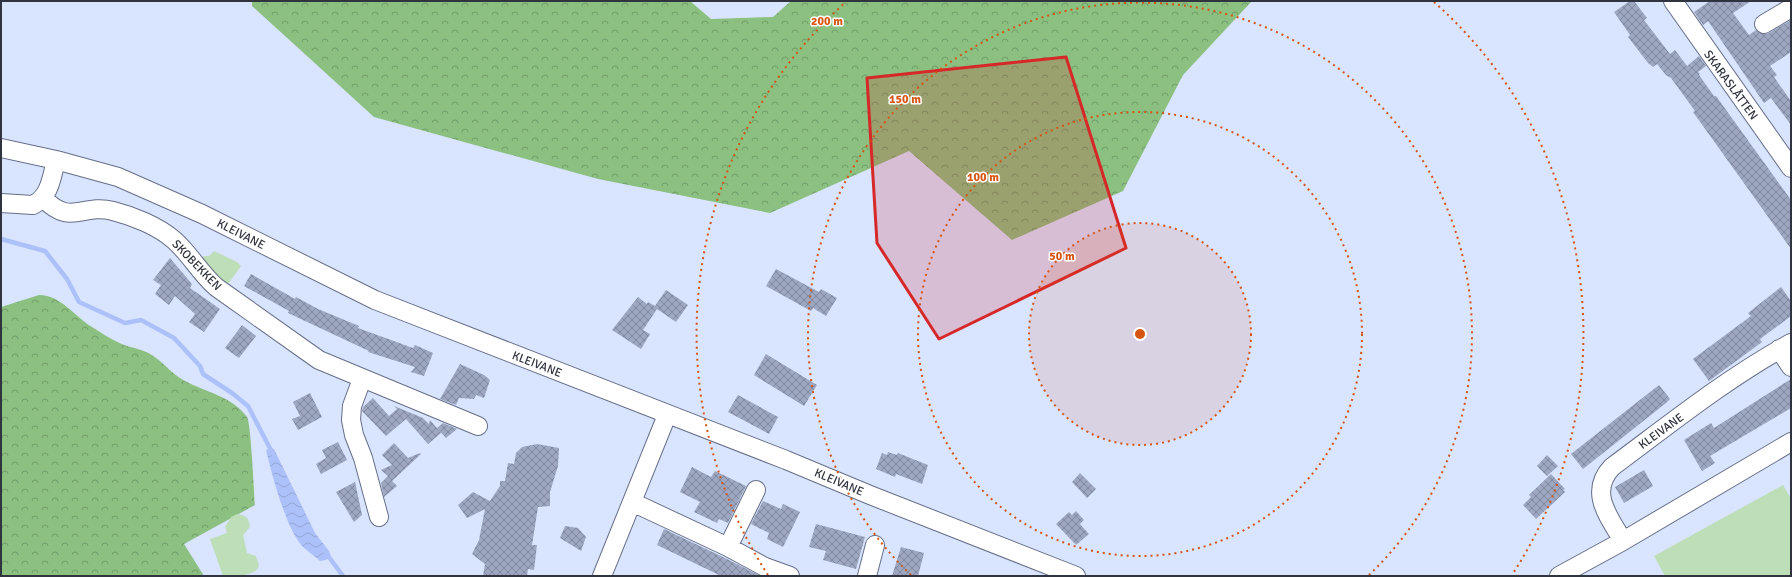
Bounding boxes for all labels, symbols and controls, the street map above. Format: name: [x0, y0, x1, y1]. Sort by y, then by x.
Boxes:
text: 200 m: [811, 14, 843, 29]
street label: SKARASLÅTTEN: [1700, 48, 1761, 123]
text: 150 m: [889, 92, 921, 107]
text: 100 m: [967, 170, 999, 185]
street label: KLEIVANE: [214, 216, 268, 253]
street label: SKOBEKKEN: [169, 237, 225, 294]
text: 50 m: [1049, 249, 1075, 264]
centre of rings: [1133, 327, 1147, 341]
street label: KLEIVANE: [510, 348, 564, 381]
street label: KLEIVANE: [1636, 410, 1687, 453]
street label: KLEIVANE: [812, 465, 866, 500]

